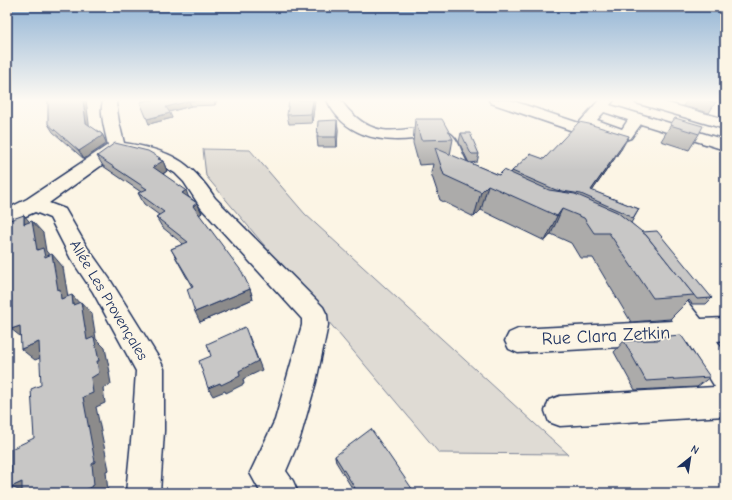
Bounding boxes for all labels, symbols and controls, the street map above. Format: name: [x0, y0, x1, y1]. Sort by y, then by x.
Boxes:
street label: Allée Les Provençales: [66, 237, 152, 363]
street label: Rue Clara Zetkin: [541, 322, 671, 350]
north arrow: [670, 438, 710, 478]
text: N: [688, 442, 701, 457]

